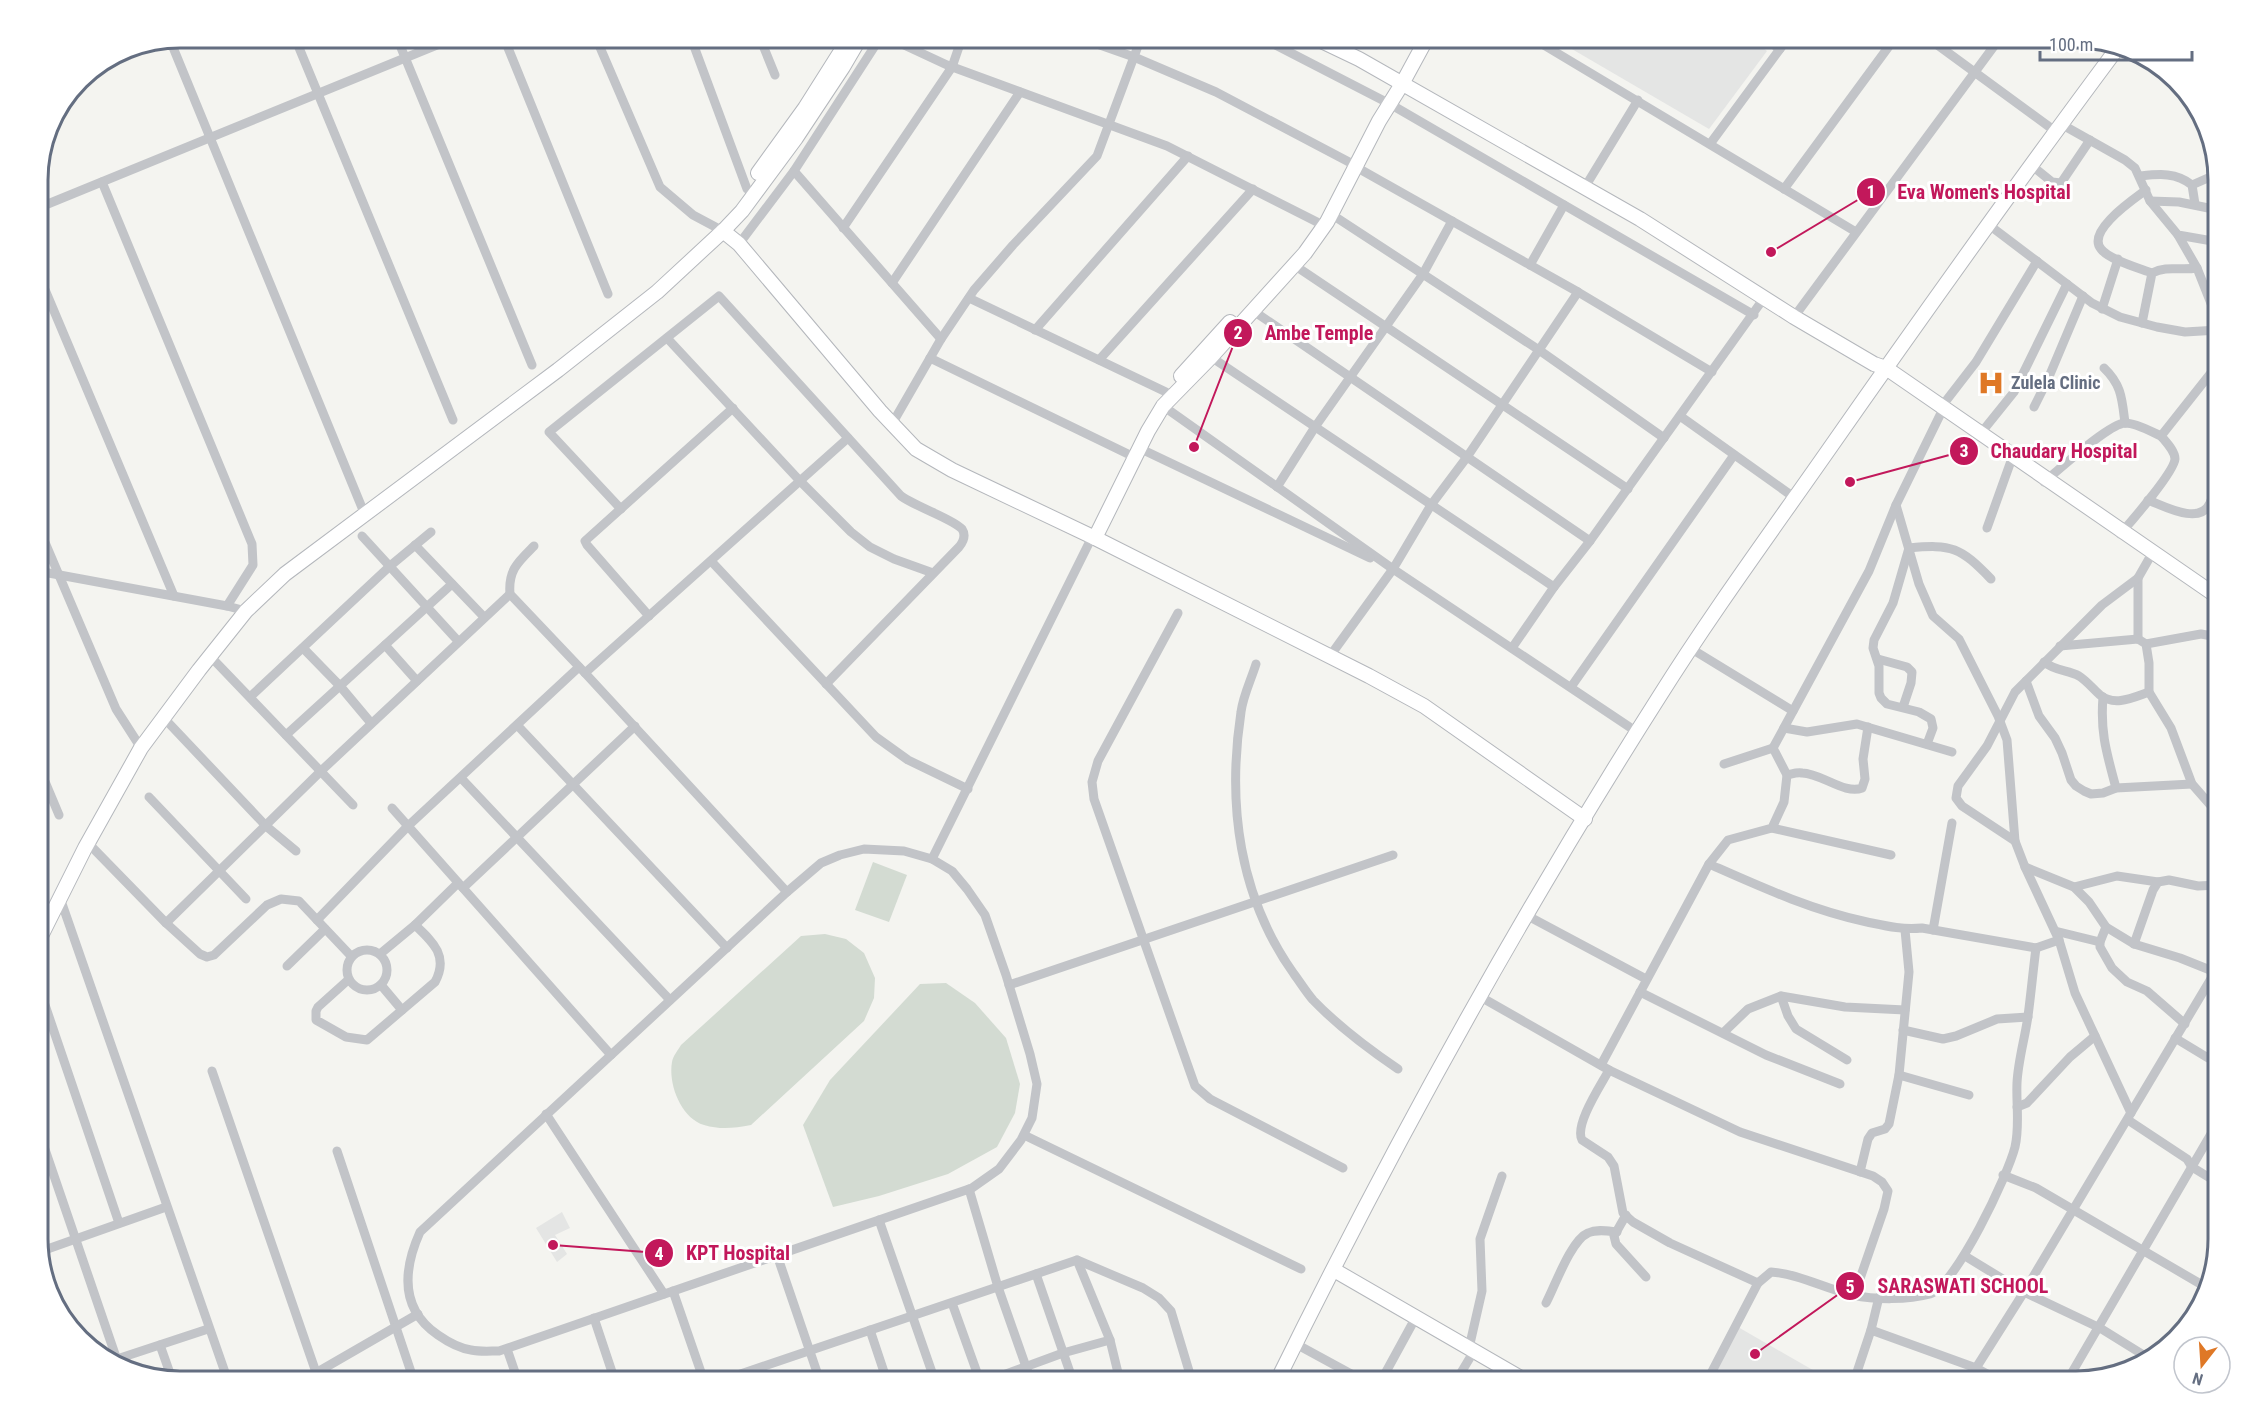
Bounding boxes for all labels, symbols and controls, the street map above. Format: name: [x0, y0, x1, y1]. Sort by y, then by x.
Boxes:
scale bar: [2040, 24, 2192, 62]
text: 100 m: [2049, 34, 2093, 55]
callout: Eva Women's Hospital: [1856, 173, 2083, 211]
text: Eva Women's Hospital: [1897, 180, 2071, 204]
text: 1: [1866, 181, 1876, 202]
callout: Ambe Temple: [1223, 314, 1386, 352]
text: Ambe Temple: [1265, 321, 1373, 345]
text: 2: [1233, 322, 1243, 343]
hospital icon: Zulela Clinic: [1976, 368, 2006, 398]
place label: Zulela Clinic: [2011, 372, 2101, 393]
callout: Chaudary Hospital: [1949, 432, 2150, 470]
text: Chaudary Hospital: [1991, 439, 2138, 463]
text: 3: [1959, 440, 1969, 461]
callout: KPT Hospital: [644, 1234, 802, 1272]
text: KPT Hospital: [686, 1241, 790, 1265]
text: 4: [654, 1243, 664, 1264]
callout: SARASWATI SCHOOL: [1835, 1267, 2060, 1305]
text: SARASWATI SCHOOL: [1878, 1274, 2049, 1298]
text: 5: [1845, 1276, 1855, 1297]
north arrow: [2172, 1335, 2232, 1395]
text: N: [2190, 1368, 2205, 1389]

